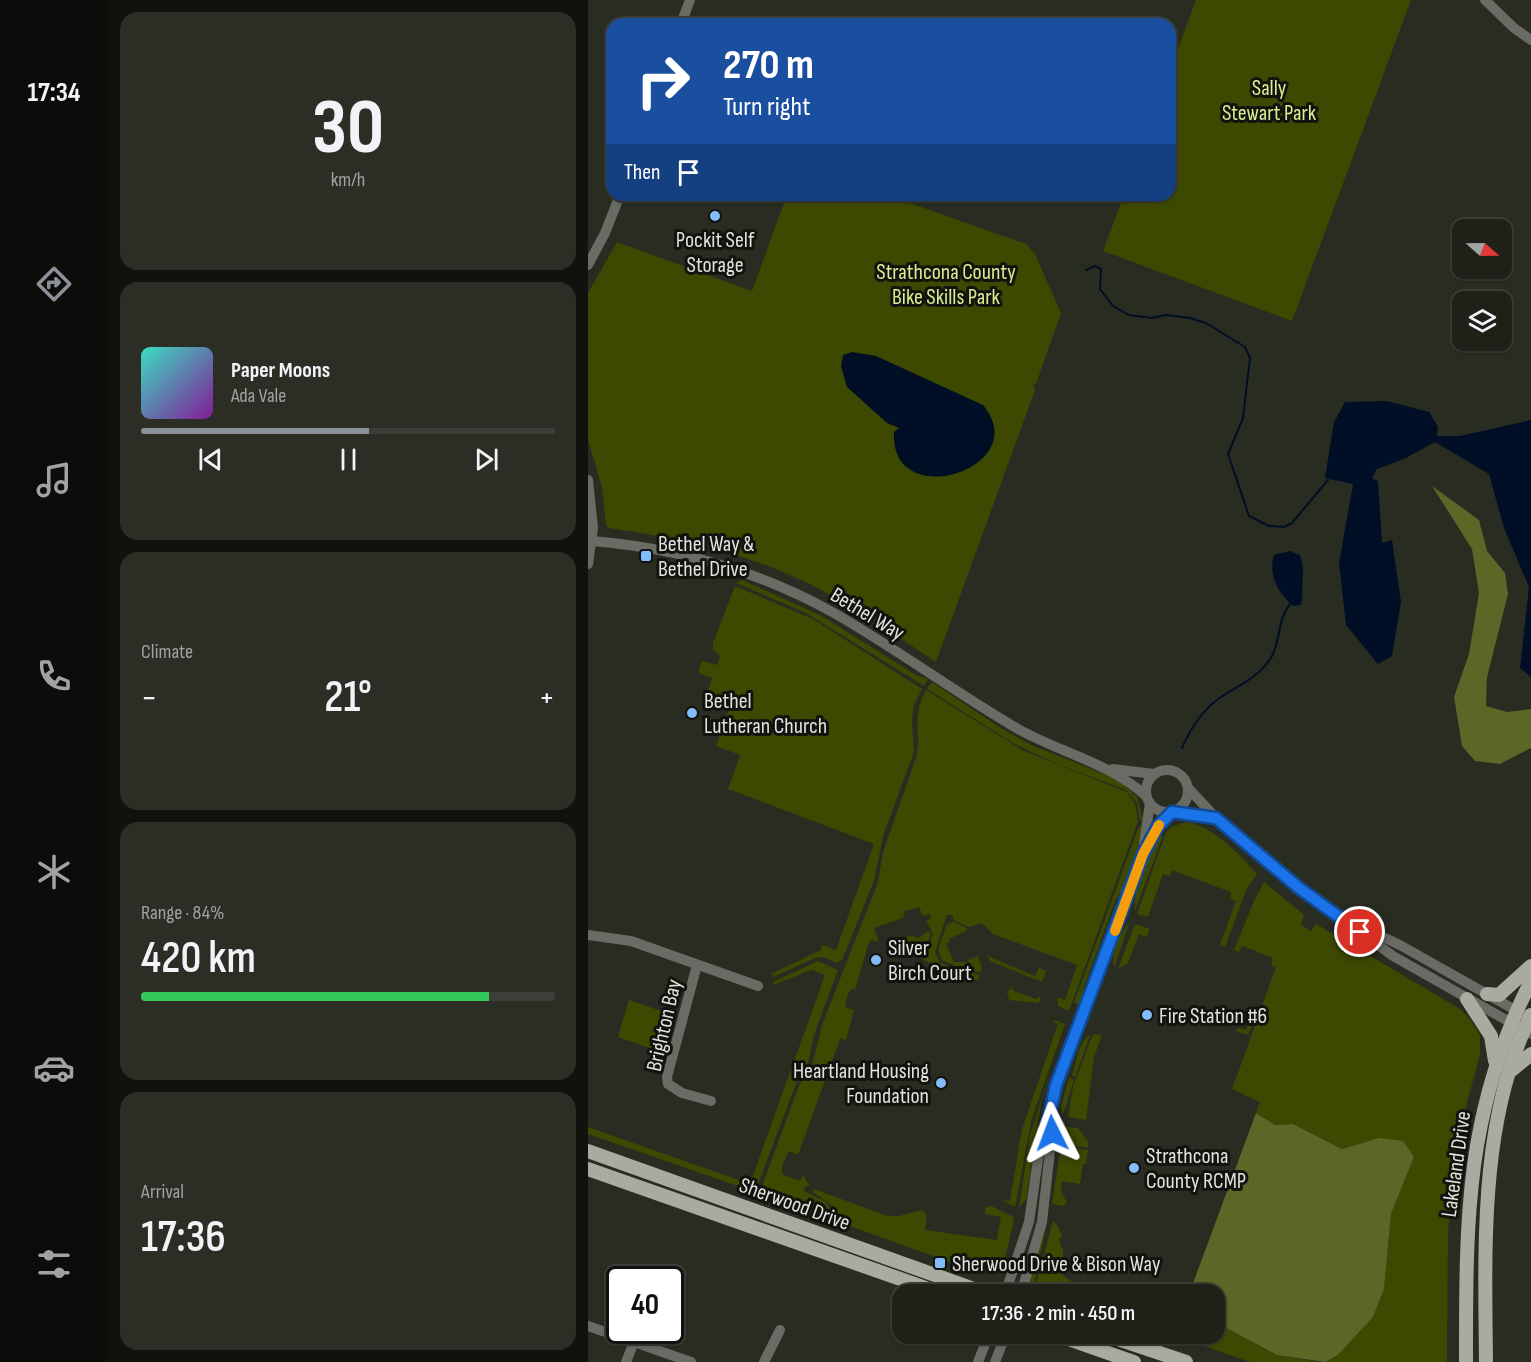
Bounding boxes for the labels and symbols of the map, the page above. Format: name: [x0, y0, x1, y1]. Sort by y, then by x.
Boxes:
park label: Sally Stewart Park: [1222, 75, 1317, 127]
marker: Pockit Self Storage: [708, 209, 722, 223]
north arrow: [1452, 219, 1512, 279]
place label: Pockit Self Storage: [676, 227, 755, 279]
park label: Strathcona County Bike Skills Park: [876, 259, 1016, 311]
place label: Bethel Way & Bethel Drive: [658, 531, 754, 583]
marker: Bethel Way & Bethel Drive: [639, 549, 653, 563]
street label: Bethel Way: [825, 582, 910, 647]
place label: Bethel Lutheran Church: [704, 688, 827, 740]
marker: Bethel Lutheran Church: [685, 706, 699, 720]
pin: [1334, 906, 1385, 957]
place label: Silver Birch Court: [888, 935, 972, 987]
marker: Silver Birch Court: [869, 953, 883, 967]
street label: Brighton Bay: [641, 976, 688, 1074]
place label: Fire Station #6: [1159, 1003, 1267, 1030]
marker: Fire Station #6: [1140, 1008, 1154, 1022]
place label: Heartland Housing Foundation: [793, 1058, 929, 1110]
marker: Heartland Housing Foundation: [934, 1076, 948, 1090]
position arrow: [1020, 1101, 1084, 1165]
street label: Lakeland Drive: [1436, 1110, 1477, 1219]
place label: Strathcona County RCMP: [1146, 1143, 1246, 1195]
marker: Strathcona County RCMP: [1127, 1161, 1141, 1175]
street label: Sherwood Drive: [735, 1172, 854, 1237]
place label: Sherwood Drive & Bison Way: [952, 1251, 1161, 1278]
marker: Sherwood Drive & Bison Way: [933, 1256, 947, 1270]
speed limit sign: 40: [606, 1266, 684, 1344]

